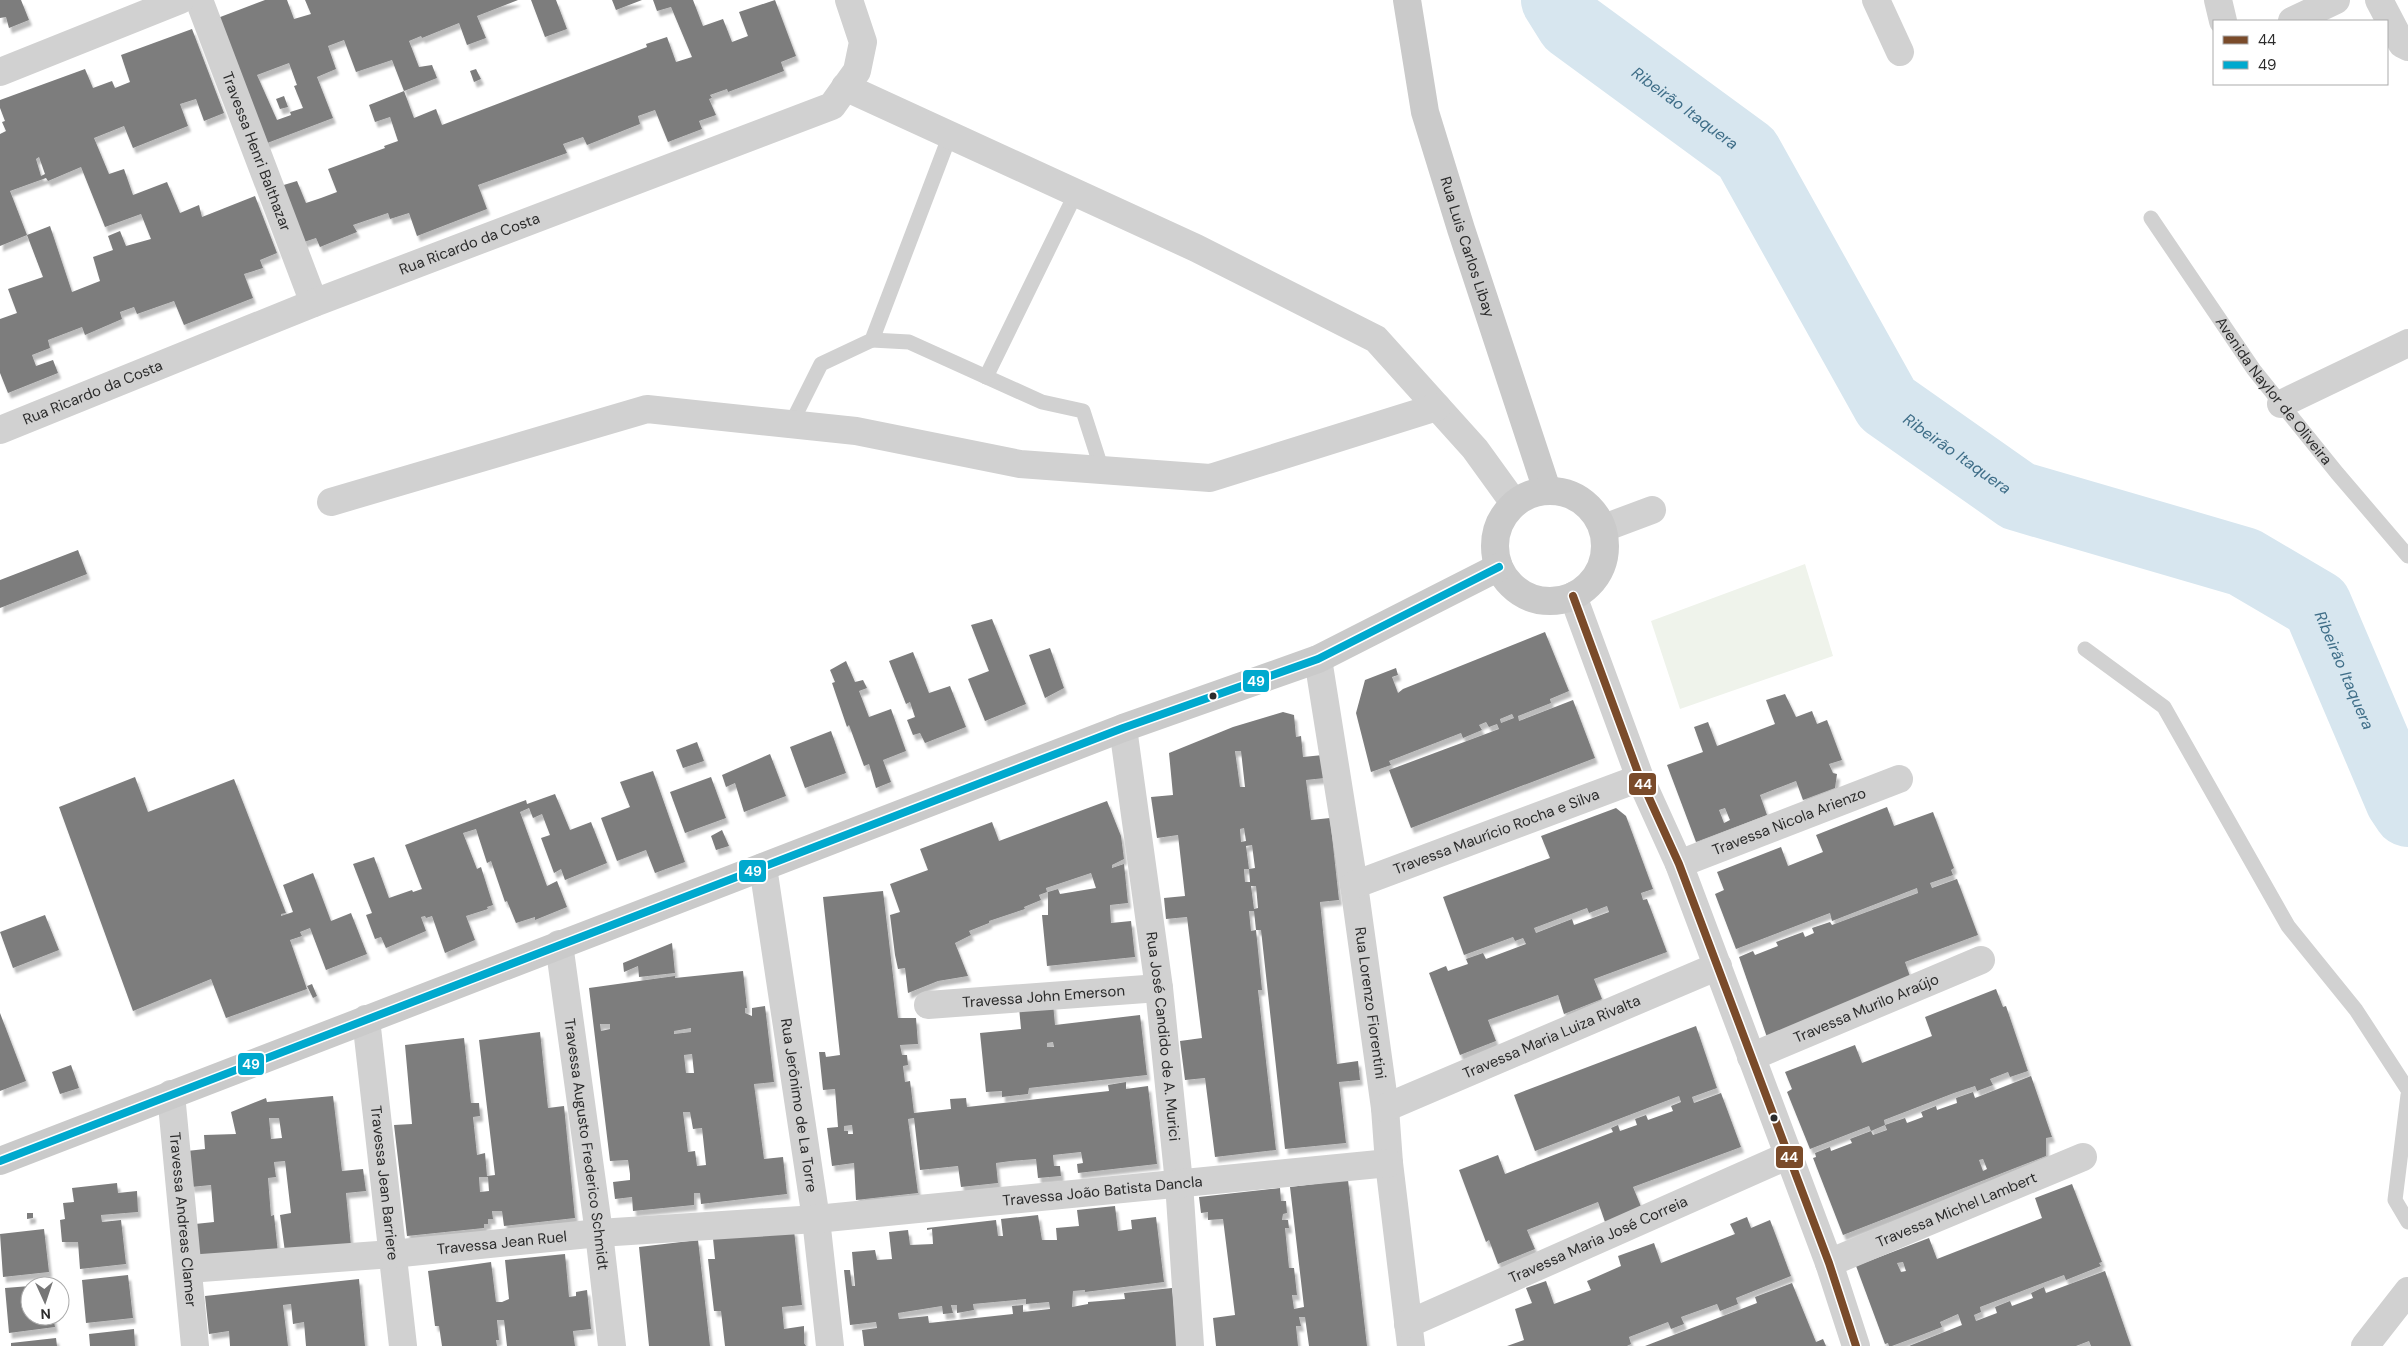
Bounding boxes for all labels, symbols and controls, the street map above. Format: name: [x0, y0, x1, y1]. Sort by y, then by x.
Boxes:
legend: [2213, 20, 2388, 85]
text: 44: [2258, 30, 2276, 50]
text: 49: [2258, 55, 2277, 75]
water label: Ribeirão Itaquera: [1628, 62, 1743, 154]
street label: Travessa Henri Balthazar: [217, 69, 296, 234]
street label: Rua Luis Carlos Libay: [1435, 174, 1500, 321]
street label: Rua Ricardo da Costa: [396, 208, 543, 280]
street label: Avenida Naylor de Oliveira: [2211, 313, 2337, 469]
street label: Rua Ricardo da Costa: [20, 355, 166, 430]
water label: Ribeirão Itaquera: [1899, 409, 2015, 499]
water label: Ribeirão Itaquera: [2310, 608, 2379, 733]
line badge: 49: [1242, 669, 1270, 693]
text: 49: [1247, 672, 1265, 690]
unlabelled marker: [1208, 691, 1218, 701]
line badge: 44: [1628, 772, 1657, 796]
text: 44: [1634, 775, 1652, 793]
street label: Travessa Nicola Arienzo: [1709, 783, 1869, 860]
street label: Travessa Maurício Rocha e Silva: [1391, 784, 1602, 879]
line badge: 49: [738, 859, 767, 883]
text: 49: [744, 862, 762, 880]
street label: Rua Lorenzo Fiorentini: [1350, 926, 1391, 1080]
street label: Rua José Candido de A. Murici: [1141, 930, 1185, 1142]
street label: Travessa Murilo Araújo: [1790, 969, 1942, 1048]
street label: Travessa John Emerson: [962, 981, 1126, 1012]
street label: Travessa Maria Luiza Rivalta: [1460, 990, 1643, 1084]
street label: Travessa Augusto Frederico Schmidt: [559, 1017, 613, 1271]
street label: Rua Jerônimo de La Torre: [776, 1017, 822, 1194]
line badge: 49: [237, 1052, 265, 1076]
text: 49: [242, 1055, 260, 1073]
street label: Travessa Jean Barriere: [366, 1105, 403, 1261]
unlabelled marker: [1769, 1113, 1779, 1123]
street label: Travessa Andreas Clamer: [165, 1131, 201, 1308]
line badge: 44: [1775, 1145, 1804, 1169]
text: 44: [1780, 1148, 1798, 1166]
street label: Travessa Michel Lambert: [1873, 1167, 2040, 1252]
street label: Travessa João Batista Dancla: [1002, 1171, 1203, 1211]
street label: Travessa Maria José Correia: [1506, 1191, 1691, 1288]
street label: Travessa Jean Ruel: [436, 1226, 568, 1259]
north arrow: [20, 1276, 70, 1326]
text: N: [40, 1305, 51, 1323]

